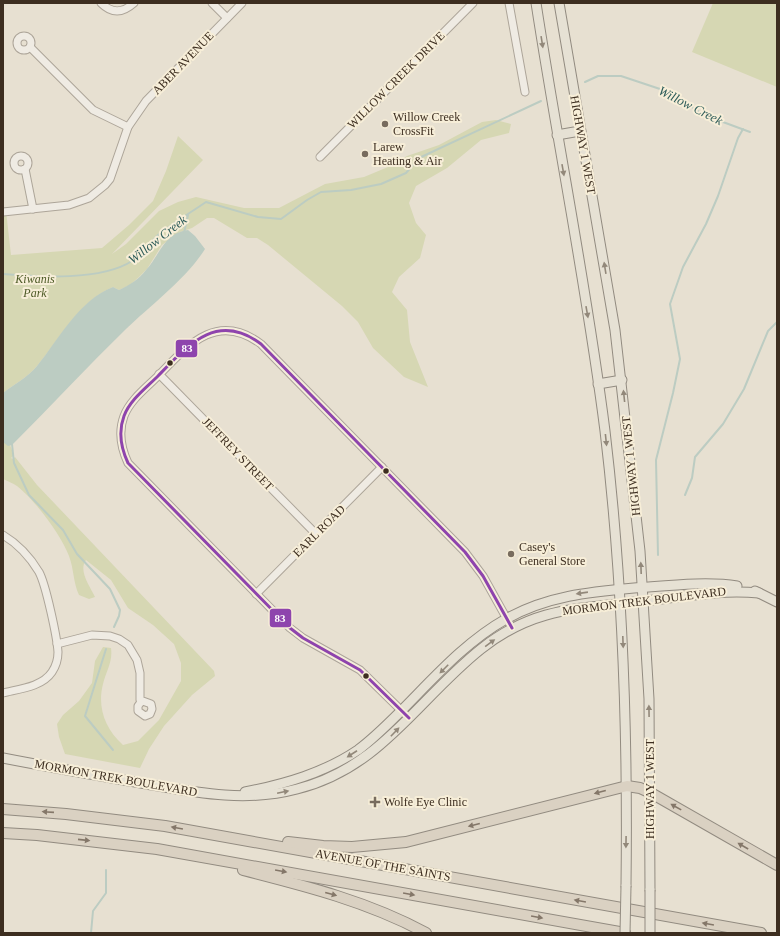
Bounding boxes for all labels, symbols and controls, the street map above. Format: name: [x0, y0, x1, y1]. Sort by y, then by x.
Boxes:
street label: WILLOW CREEK DRIVE: [344, 28, 448, 132]
street label: ABER AVENUE: [149, 29, 217, 97]
one-way arrow: [539, 35, 545, 48]
water label: Willow Creek: [656, 83, 726, 128]
street label: HIGHWAY 1 WEST: [567, 94, 599, 196]
place label: Willow Creek CrossFit: [393, 110, 460, 138]
marker: Willow Creek CrossFit: [380, 119, 390, 129]
place label: Larew Heating & Air: [373, 140, 442, 168]
marker: Larew Heating & Air: [360, 149, 370, 159]
one-way arrow: [560, 164, 566, 176]
water label: Willow Creek: [125, 212, 190, 267]
one-way arrow: [602, 262, 608, 274]
park label: Kiwanis Park: [14, 272, 55, 300]
one-way arrow: [585, 306, 591, 318]
line badge: 83: [175, 339, 198, 358]
text: 83: [182, 342, 193, 354]
unlabelled marker: [165, 358, 175, 368]
one-way arrow: [620, 390, 627, 402]
street label: JEFFREY STREET: [200, 415, 277, 494]
street label: HIGHWAY 1 WEST: [619, 415, 643, 517]
one-way arrow: [602, 434, 609, 446]
unlabelled marker: [381, 466, 391, 476]
street label: EARL ROAD: [290, 502, 348, 560]
place label: Casey's General Store: [519, 540, 585, 568]
marker: Casey's General Store: [506, 549, 516, 559]
one-way arrow: [638, 561, 644, 574]
street label: MORMON TREK BOULEVARD: [561, 584, 727, 618]
one-way arrow: [576, 590, 588, 596]
line badge: 83: [269, 608, 292, 628]
text: 83: [275, 612, 286, 624]
one-way arrow: [620, 636, 626, 649]
one-way arrow: [484, 639, 495, 647]
one-way arrow: [439, 664, 449, 674]
unlabelled marker: [361, 671, 371, 681]
one-way arrow: [646, 704, 652, 717]
one-way arrow: [391, 727, 400, 737]
street label: HIGHWAY 1 WEST: [643, 738, 657, 839]
one-way arrow: [346, 750, 357, 758]
street label: MORMON TREK BOULEVARD: [34, 757, 199, 799]
one-way arrow: [277, 789, 289, 795]
one-way arrow: [593, 790, 606, 796]
place label: Wolfe Eye Clinic: [384, 795, 467, 809]
marker: Wolfe Eye Clinic: [369, 796, 381, 808]
one-way arrow: [670, 804, 682, 811]
one-way arrow: [42, 809, 54, 816]
one-way arrow: [468, 822, 480, 828]
one-way arrow: [171, 825, 183, 831]
one-way arrow: [78, 836, 90, 843]
one-way arrow: [623, 836, 629, 849]
one-way arrow: [737, 842, 749, 849]
street label: AVENUE OF THE SAINTS: [314, 846, 452, 884]
one-way arrow: [275, 868, 287, 874]
one-way arrow: [325, 891, 337, 897]
one-way arrow: [403, 891, 415, 897]
one-way arrow: [574, 897, 587, 903]
one-way arrow: [531, 915, 543, 921]
one-way arrow: [702, 920, 714, 926]

